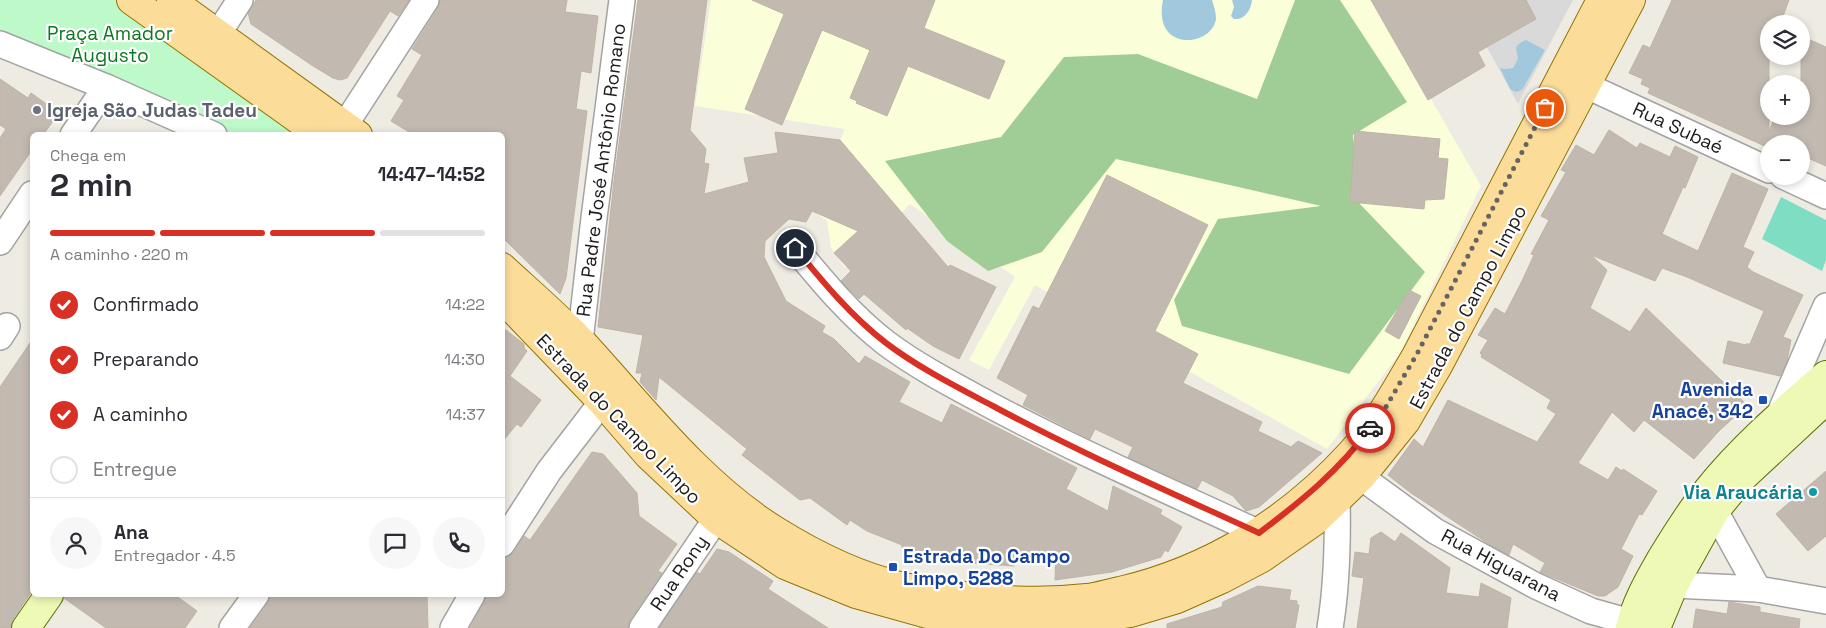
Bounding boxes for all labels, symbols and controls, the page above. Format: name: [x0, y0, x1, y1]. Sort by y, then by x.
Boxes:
map controls: [1760, 15, 1810, 185]
button: layers: [1760, 15, 1810, 65]
park label: Praça Amador Augusto: [47, 21, 173, 68]
street label: Rua Padre José Antônio Romano: [571, 22, 631, 318]
button: +: [1760, 75, 1810, 125]
pin: [1524, 87, 1566, 129]
icon: bag: [1531, 94, 1559, 122]
street label: Rua Subaé: [1629, 96, 1727, 160]
place label: Igreja São Judas Tadeu: [47, 98, 257, 123]
marker: Igreja São Judas Tadeu: [31, 104, 43, 116]
button: −: [1760, 135, 1810, 185]
text: Chega em: [50, 145, 126, 166]
text: 14:47–14:52: [378, 162, 485, 187]
text: 2 min: [50, 165, 133, 205]
street label: Estrada do Campo Limpo: [1404, 201, 1532, 413]
pin: [774, 227, 816, 269]
icon: home: [781, 234, 809, 262]
text: A caminho · 220 m: [50, 244, 189, 265]
icon: check: [50, 291, 78, 319]
text: Confirmado: [93, 292, 199, 317]
text: 14:22: [445, 294, 485, 315]
street label: Estrada do Campo Limpo: [531, 329, 707, 509]
icon: check: [50, 346, 78, 374]
text: Preparando: [93, 347, 199, 372]
text: 14:30: [444, 349, 485, 370]
place label: Avenida Anacé, 342: [1652, 377, 1753, 424]
marker: Avenida Anacé, 342: [1757, 394, 1769, 406]
icon: check: [50, 401, 78, 429]
text: A caminho: [93, 402, 188, 427]
courier: [1345, 403, 1395, 453]
text: 14:37: [446, 404, 485, 425]
icon: car: [1356, 414, 1384, 442]
text: Entregue: [93, 457, 177, 482]
place label: Via Araucária: [1683, 480, 1803, 505]
marker: Via Araucária: [1807, 486, 1819, 498]
button: person: [50, 517, 102, 569]
button: chat: [369, 517, 421, 569]
button: phone: [433, 517, 485, 569]
text: Ana: [114, 520, 149, 545]
street label: Rua Higuarana: [1437, 523, 1565, 607]
street label: Rua Rony: [645, 530, 713, 616]
place label: Estrada Do Campo Limpo, 5288: [903, 544, 1070, 591]
text: Entregador · 4.5: [114, 545, 236, 566]
marker: Estrada Do Campo Limpo, 5288: [887, 561, 899, 573]

